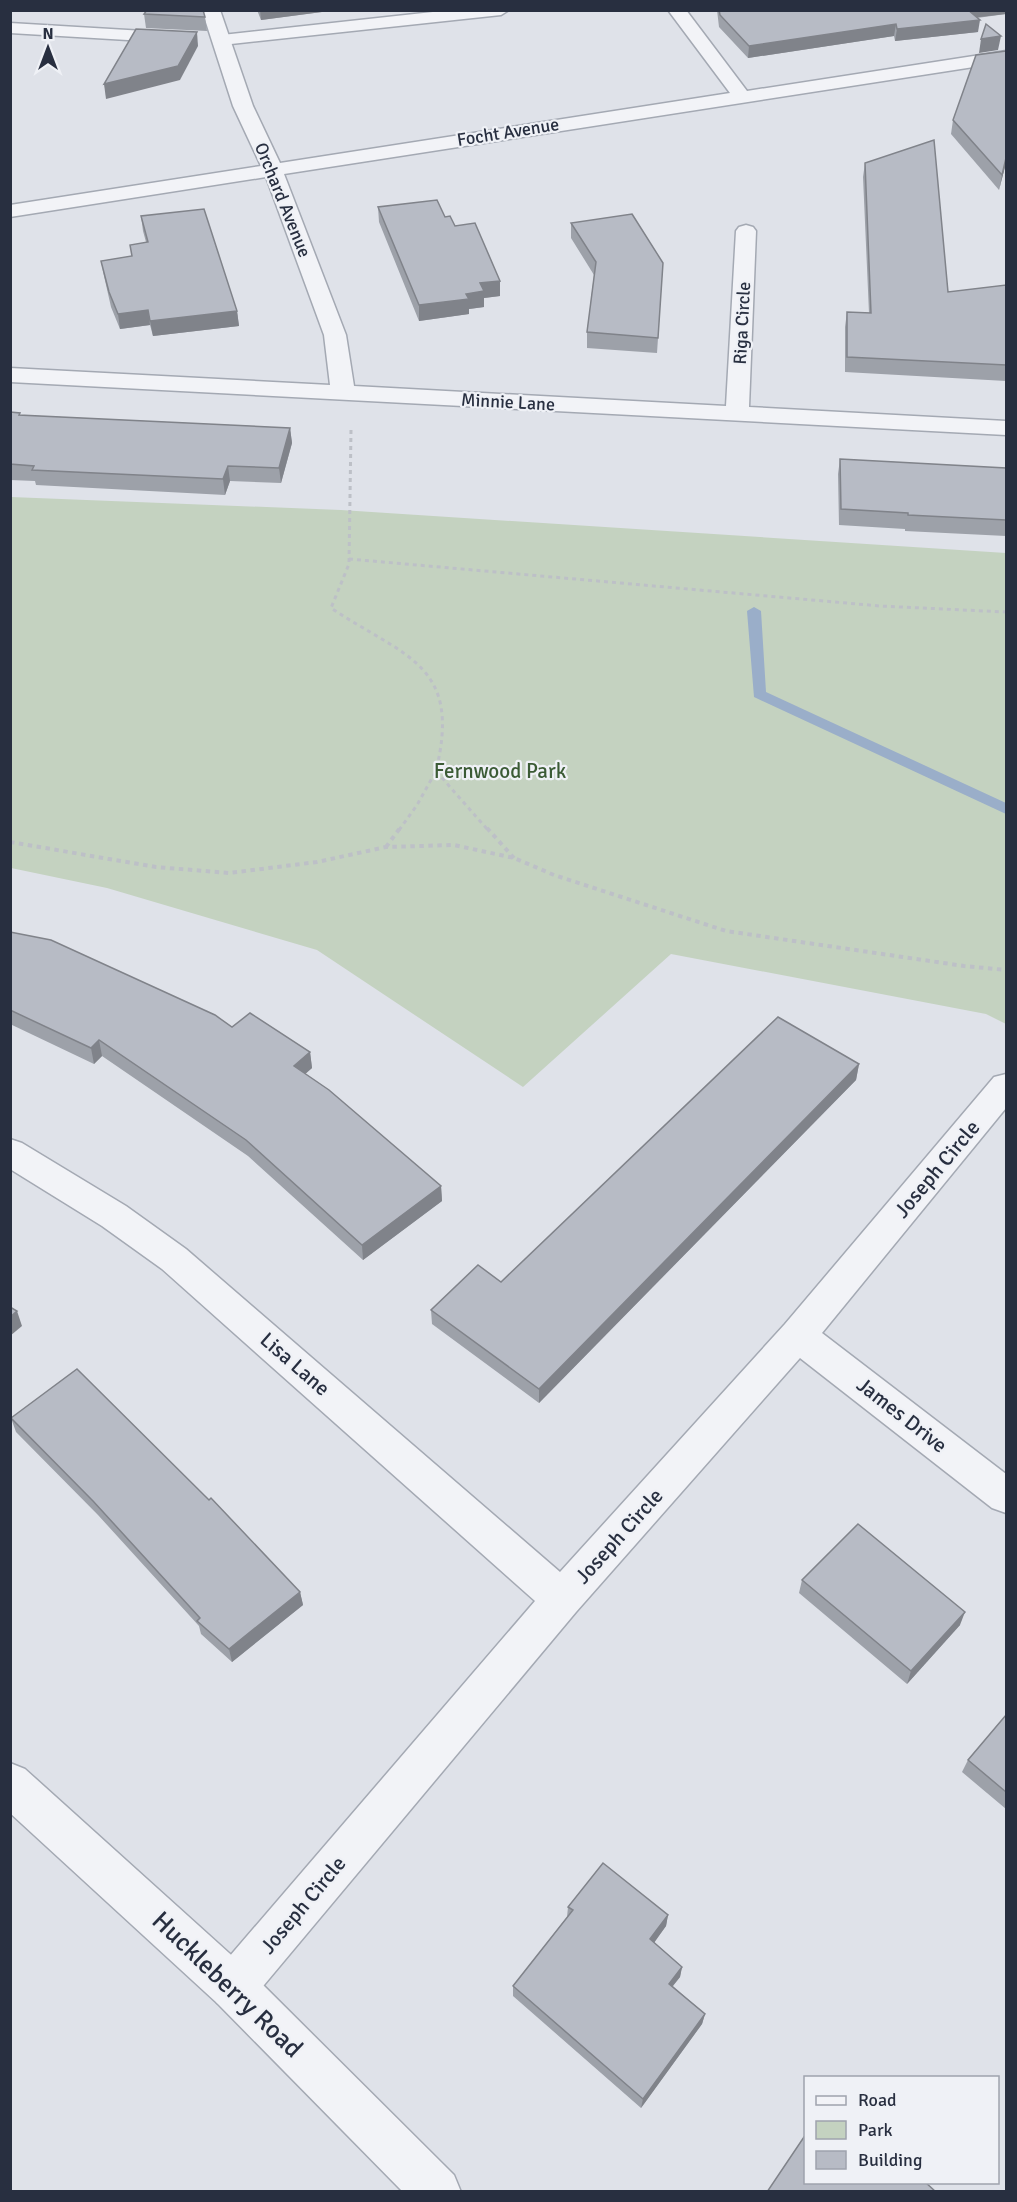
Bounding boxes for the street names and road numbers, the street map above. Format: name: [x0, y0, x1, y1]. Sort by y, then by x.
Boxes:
street label: Focht Avenue: [455, 113, 561, 151]
street label: Orchard Avenue: [250, 139, 316, 261]
street label: Riga Circle: [729, 281, 755, 365]
street label: Minnie Lane: [460, 389, 556, 415]
street label: Joseph Circle: [889, 1115, 985, 1223]
street label: Lisa Lane: [255, 1327, 335, 1401]
street label: James Drive: [852, 1372, 952, 1458]
street label: Joseph Circle: [569, 1483, 669, 1589]
street label: Joseph Circle: [255, 1851, 351, 1959]
street label: Huckleberry Road: [145, 1905, 309, 2065]

